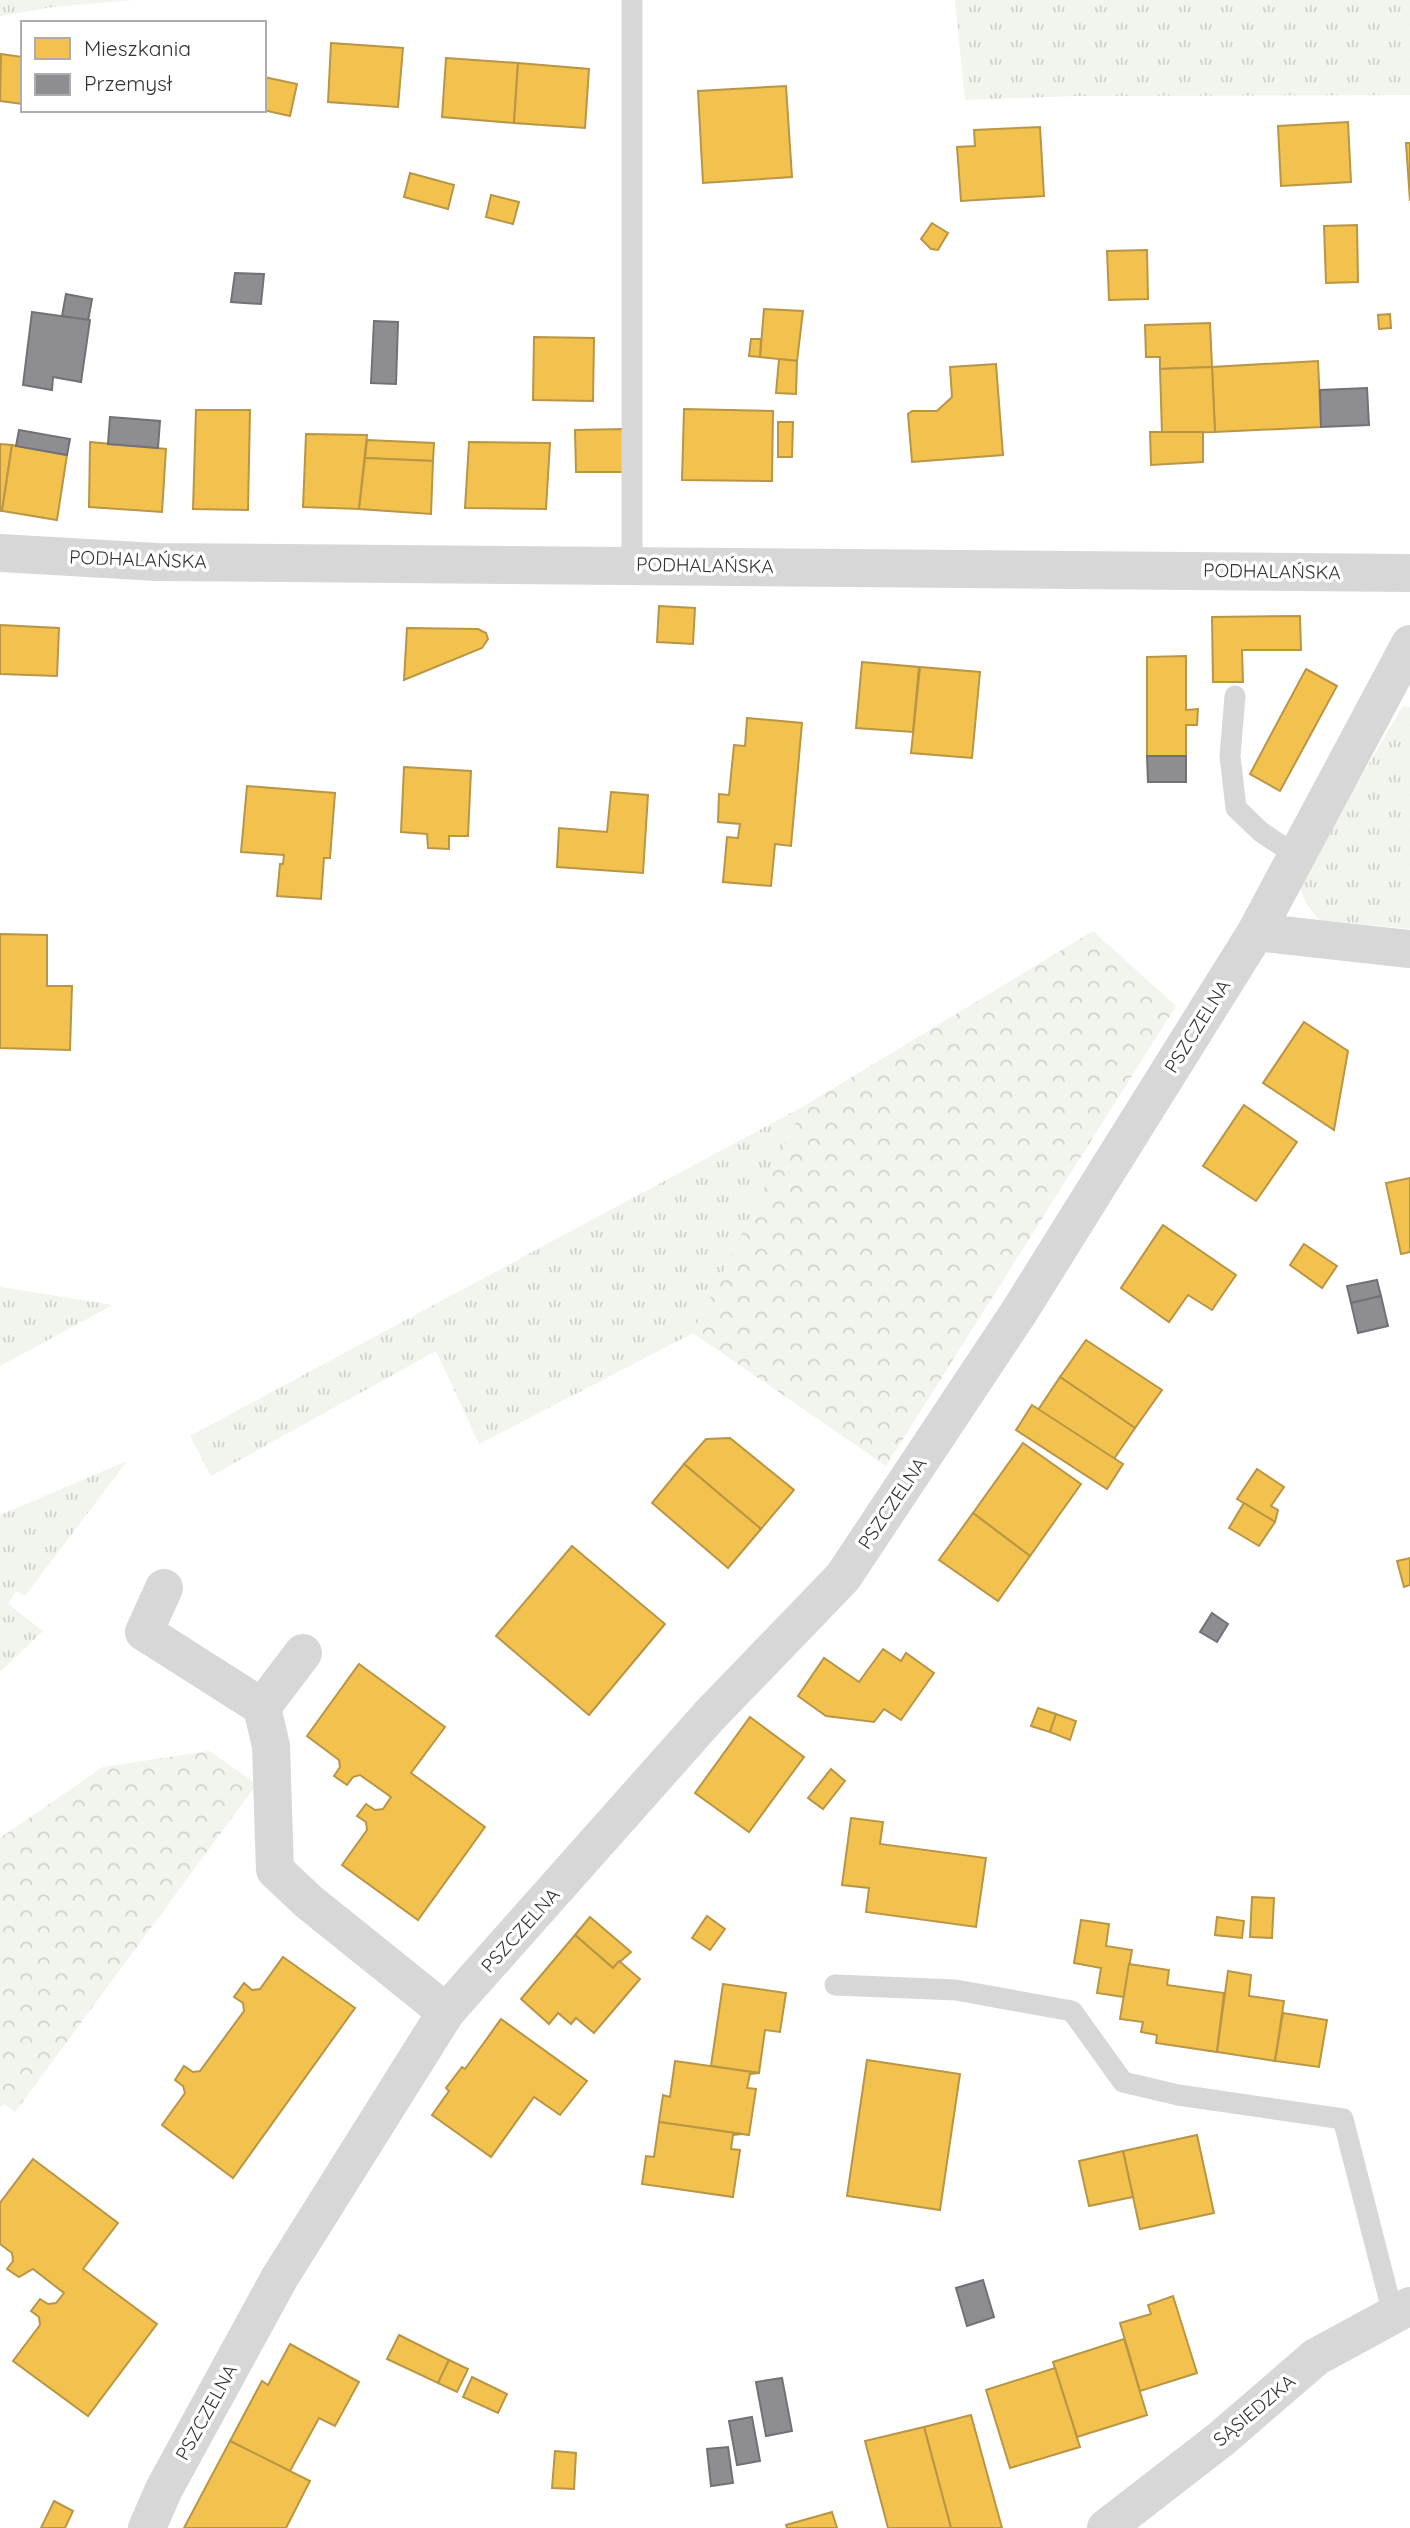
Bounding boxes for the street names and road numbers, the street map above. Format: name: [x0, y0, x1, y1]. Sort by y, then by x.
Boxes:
street label: PODHALAŃSKA: [69, 545, 207, 573]
street label: PODHALAŃSKA: [636, 552, 774, 578]
street label: PODHALAŃSKA: [1203, 558, 1341, 584]
street label: PSZCZELNA: [1159, 975, 1235, 1077]
street label: PSZCZELNA: [852, 1452, 932, 1554]
street label: PSZCZELNA: [476, 1883, 564, 1977]
street label: PSZCZELNA: [170, 2360, 242, 2464]
street label: SĄSIEDZKA: [1208, 2369, 1300, 2451]

